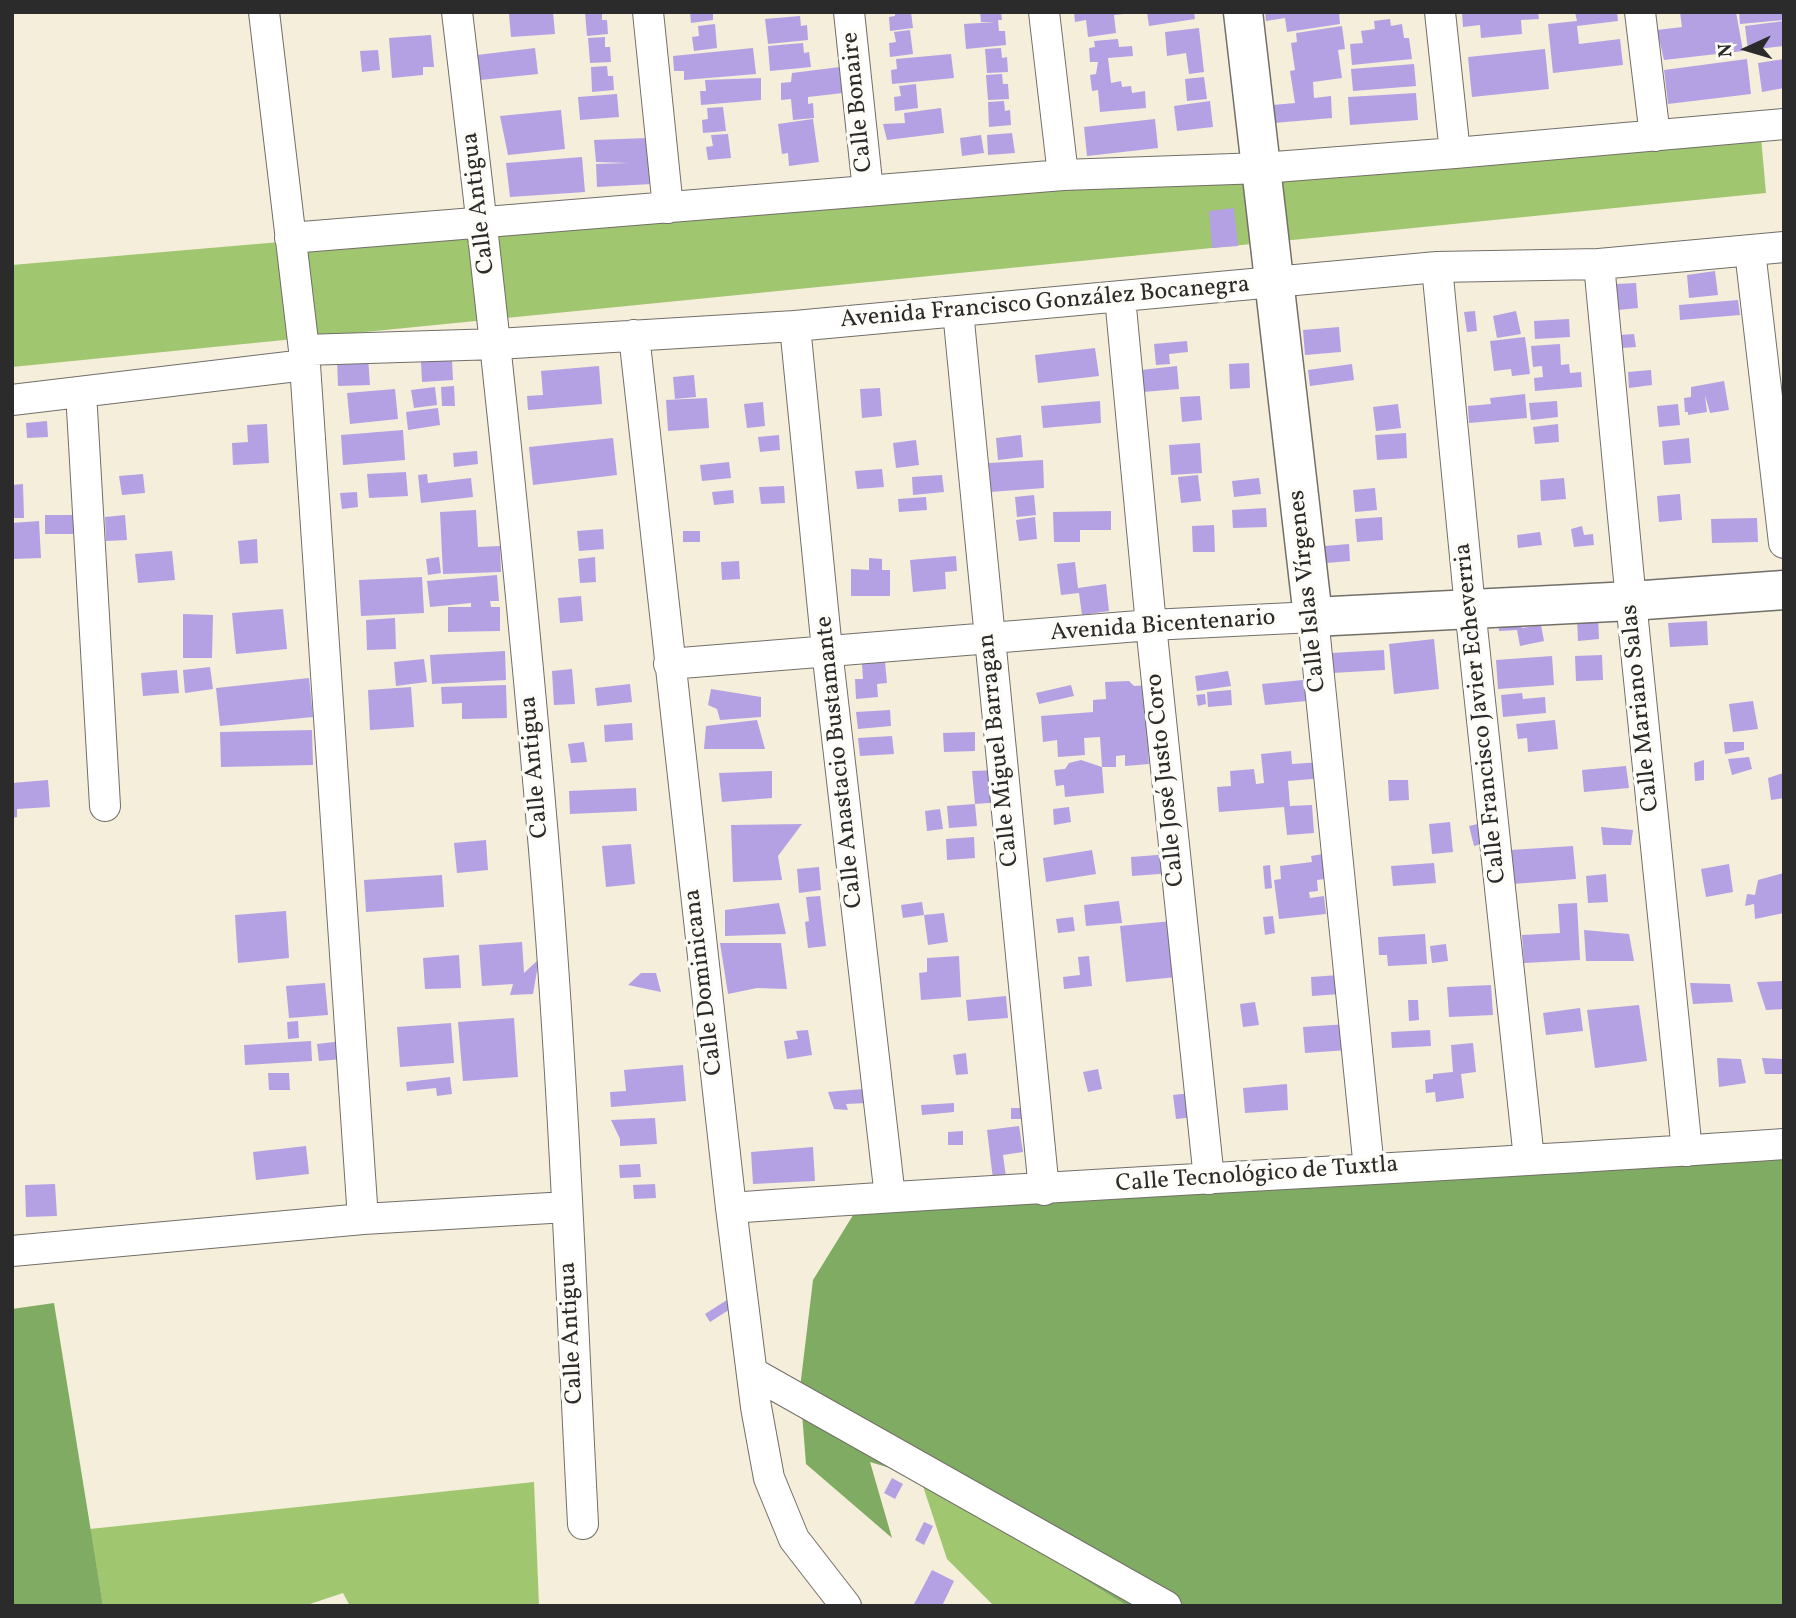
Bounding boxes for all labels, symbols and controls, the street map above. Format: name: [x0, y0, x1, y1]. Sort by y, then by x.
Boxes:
north arrow: [1712, 14, 1782, 84]
street label: Calle Bonaire: [837, 30, 881, 174]
text: N: [1713, 43, 1740, 58]
street label: Calle Antigua: [457, 130, 503, 276]
street label: Avenida Francisco González Bocanegra: [839, 272, 1251, 336]
street label: Calle Islas Vírgenes: [1284, 489, 1334, 693]
street label: Calle Francisco Javier Echeverria: [1450, 541, 1514, 885]
street label: Calle Mariano Salas: [1617, 603, 1667, 813]
street label: Avenida Bicentenario: [1049, 605, 1277, 649]
street label: Calle Anastacio Bustamante: [811, 614, 871, 910]
street label: Calle Miguel Barragan: [973, 632, 1027, 868]
street label: Calle José Justo Coro: [1141, 672, 1193, 888]
street label: Calle Antigua: [515, 695, 557, 839]
street label: Calle Dominicana: [679, 887, 731, 1077]
street label: Calle Tecnológico de Tuxtla: [1115, 1152, 1399, 1200]
street label: Calle Antigua: [555, 1261, 591, 1405]

